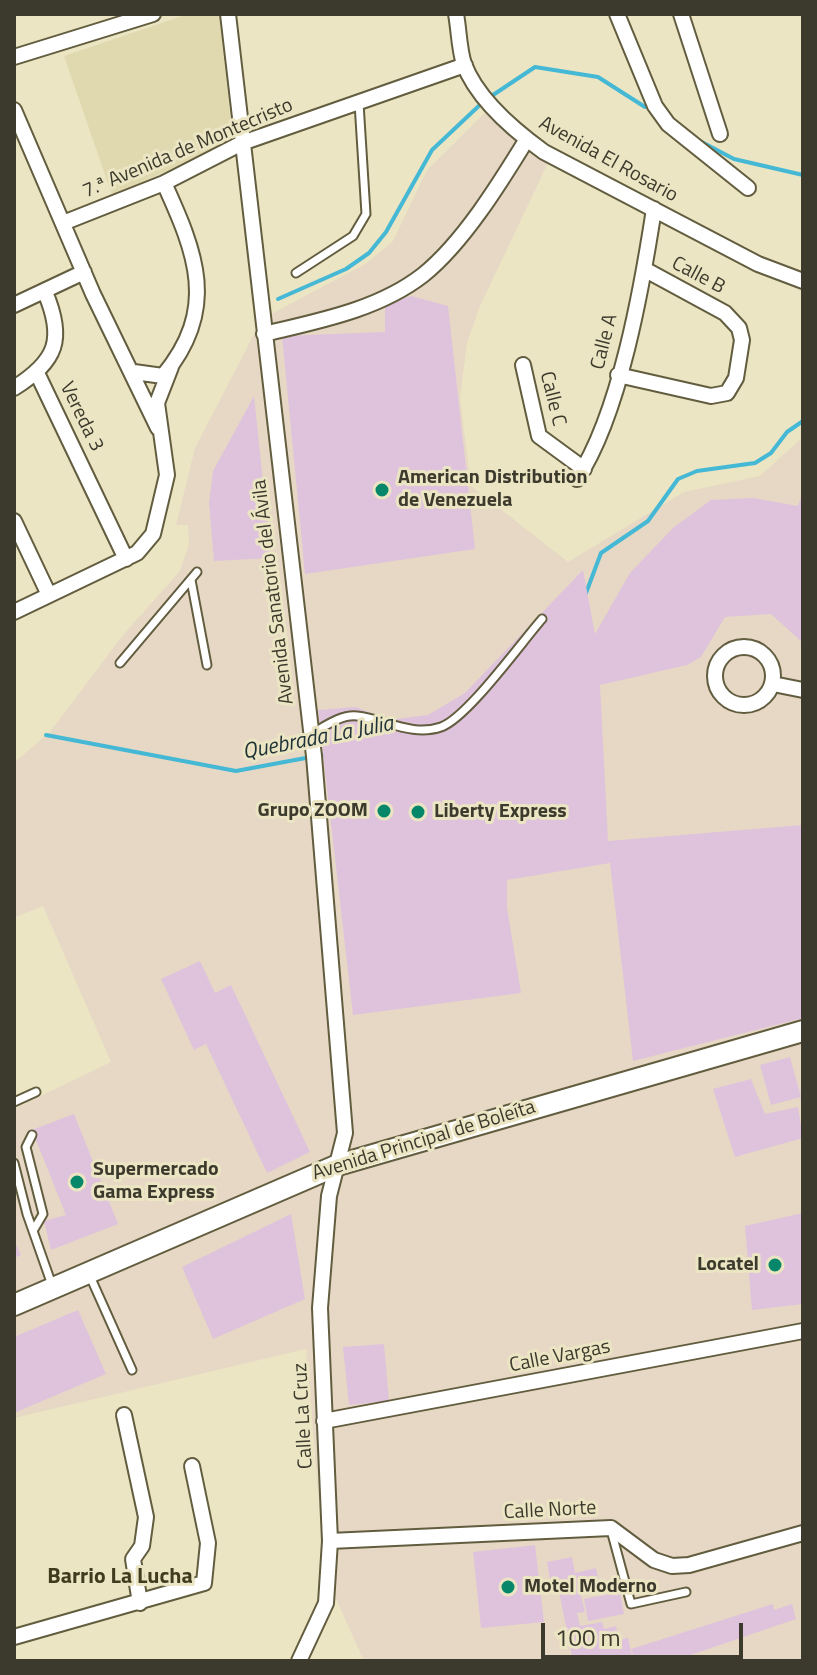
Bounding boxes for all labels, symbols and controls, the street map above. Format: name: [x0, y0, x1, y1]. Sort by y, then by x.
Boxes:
street label: 7.ª Avenida de Montecristo: [79, 94, 297, 204]
street label: Avenida El Rosario: [534, 112, 682, 208]
street label: Calle B: [667, 252, 729, 300]
street label: Calle A: [587, 312, 623, 372]
street label: Calle C: [534, 369, 570, 429]
street label: Vereda 3: [54, 378, 108, 456]
place label: American Distribution de Venezuela: [398, 466, 588, 513]
street label: Avenida Sanatorio del Ávila: [248, 478, 300, 706]
marker: American Distribution de Venezuela: [373, 481, 391, 499]
water label: Quebrada La Julia: [241, 711, 395, 767]
place label: Grupo ZOOM: [257, 799, 368, 823]
place label: Liberty Express: [434, 800, 567, 824]
marker: Grupo ZOOM: [375, 802, 393, 820]
marker: Liberty Express: [409, 803, 427, 821]
street label: Avenida Principal de Boleíta: [310, 1096, 538, 1186]
place label: Supermercado Gama Express: [93, 1158, 219, 1205]
marker: Supermercado Gama Express: [68, 1173, 86, 1191]
place label: Locatel: [697, 1253, 759, 1277]
marker: Locatel: [766, 1256, 784, 1274]
street label: Calle Vargas: [508, 1335, 612, 1379]
street label: Calle La Cruz: [289, 1362, 319, 1470]
street label: Calle Norte: [503, 1497, 597, 1525]
district label: Barrio La Lucha: [47, 1565, 193, 1591]
place label: Motel Moderno: [524, 1575, 657, 1599]
marker: Motel Moderno: [499, 1578, 517, 1596]
scale bar: [545, 1607, 747, 1657]
text: 100 m: [555, 1619, 621, 1655]

